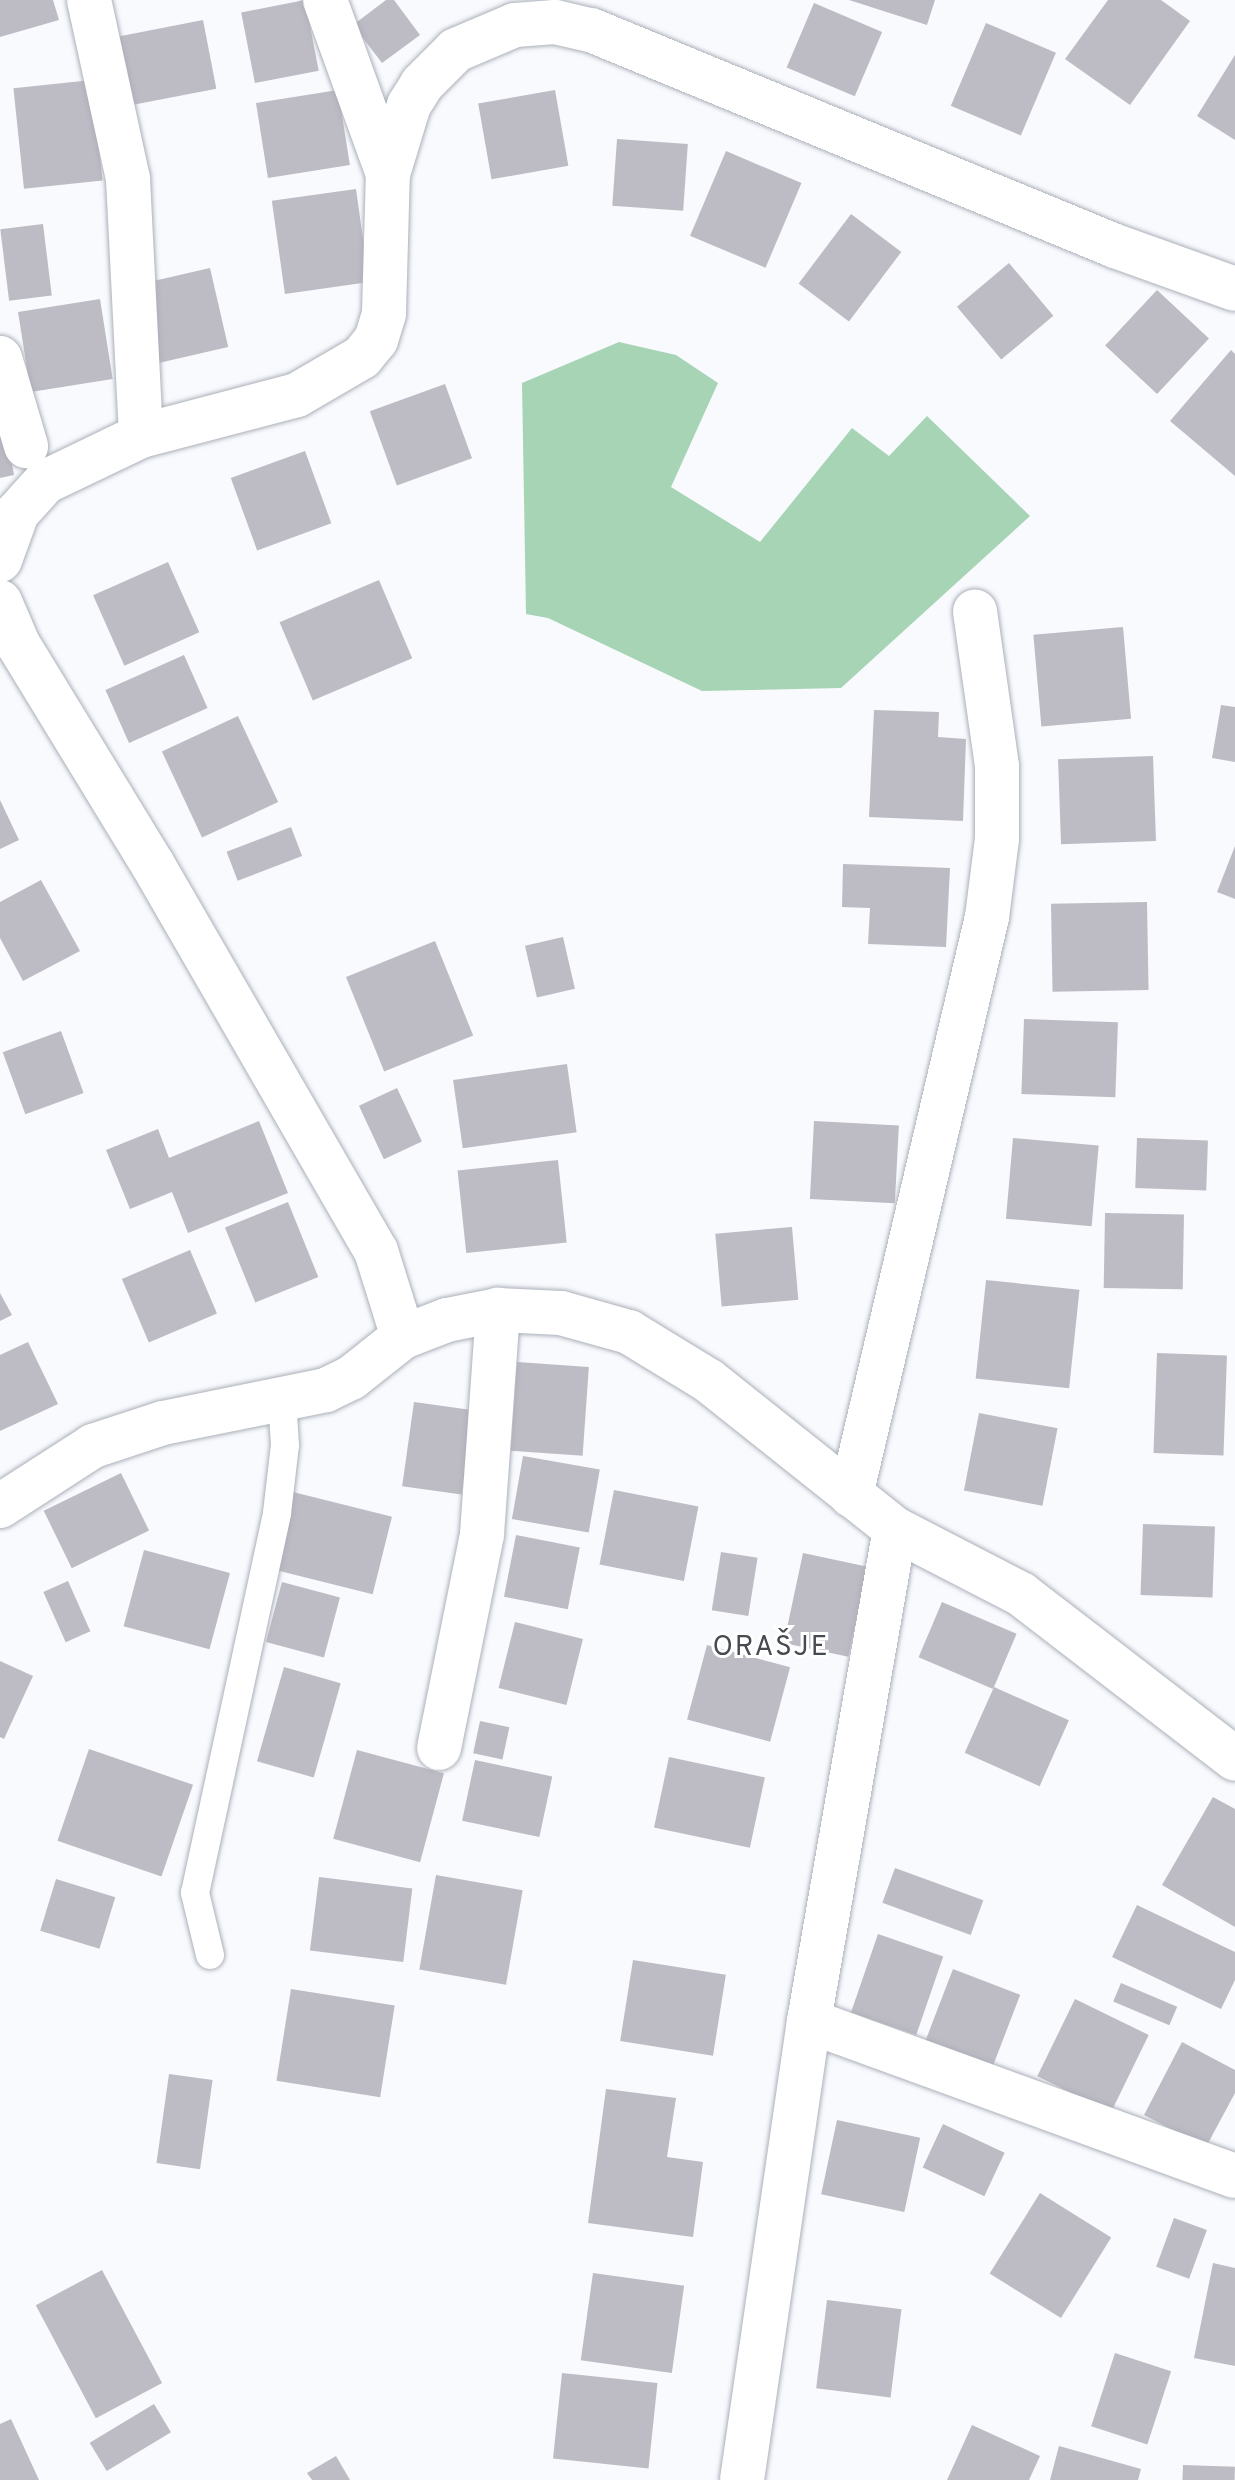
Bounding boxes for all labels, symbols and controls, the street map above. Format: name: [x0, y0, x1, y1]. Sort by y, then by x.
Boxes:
district label: ORAŠJE: [712, 1631, 830, 1665]

